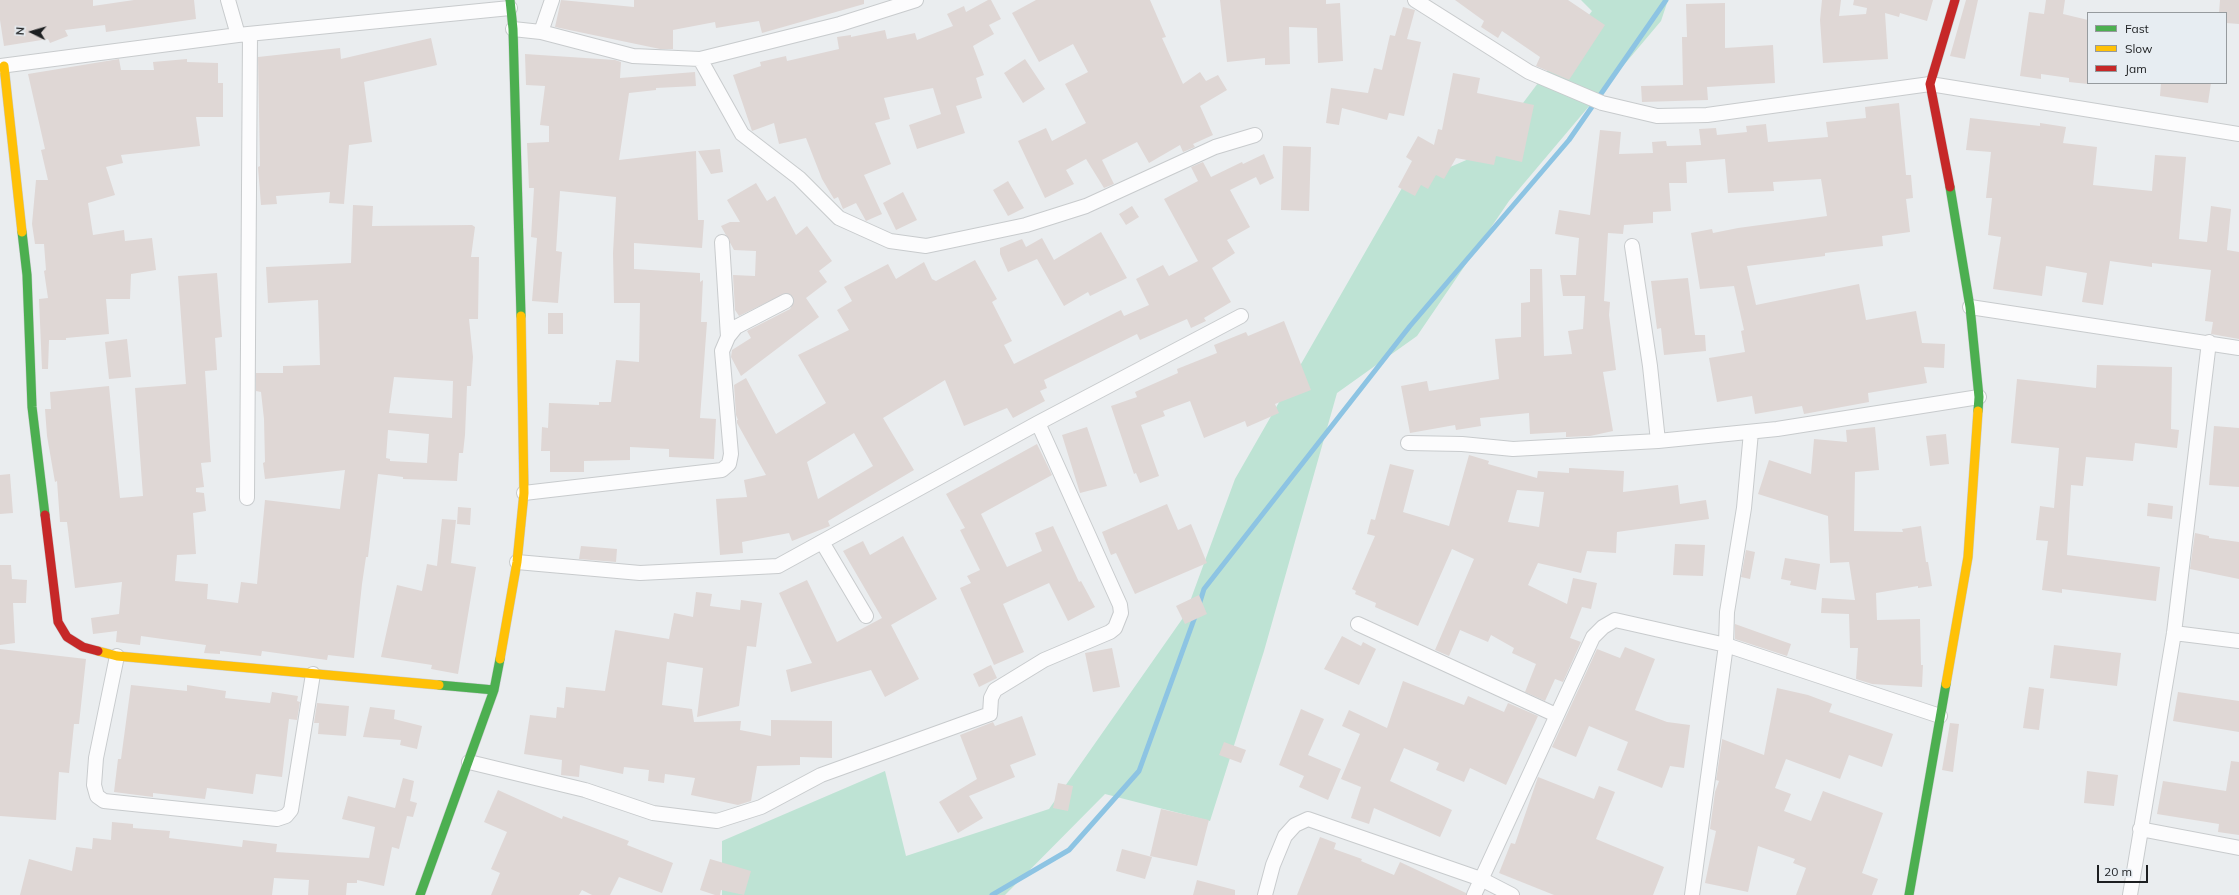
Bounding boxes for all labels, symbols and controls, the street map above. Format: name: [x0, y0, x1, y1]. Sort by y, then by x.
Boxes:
north arrow: [12, 12, 52, 52]
legend: [2087, 12, 2227, 84]
text: Fast: [2125, 21, 2149, 36]
text: N: [13, 26, 27, 36]
text: Slow: [2125, 41, 2153, 56]
text: Jam: [2125, 61, 2147, 76]
scale bar: [2099, 857, 2150, 883]
text: 20 m: [2104, 864, 2132, 879]

